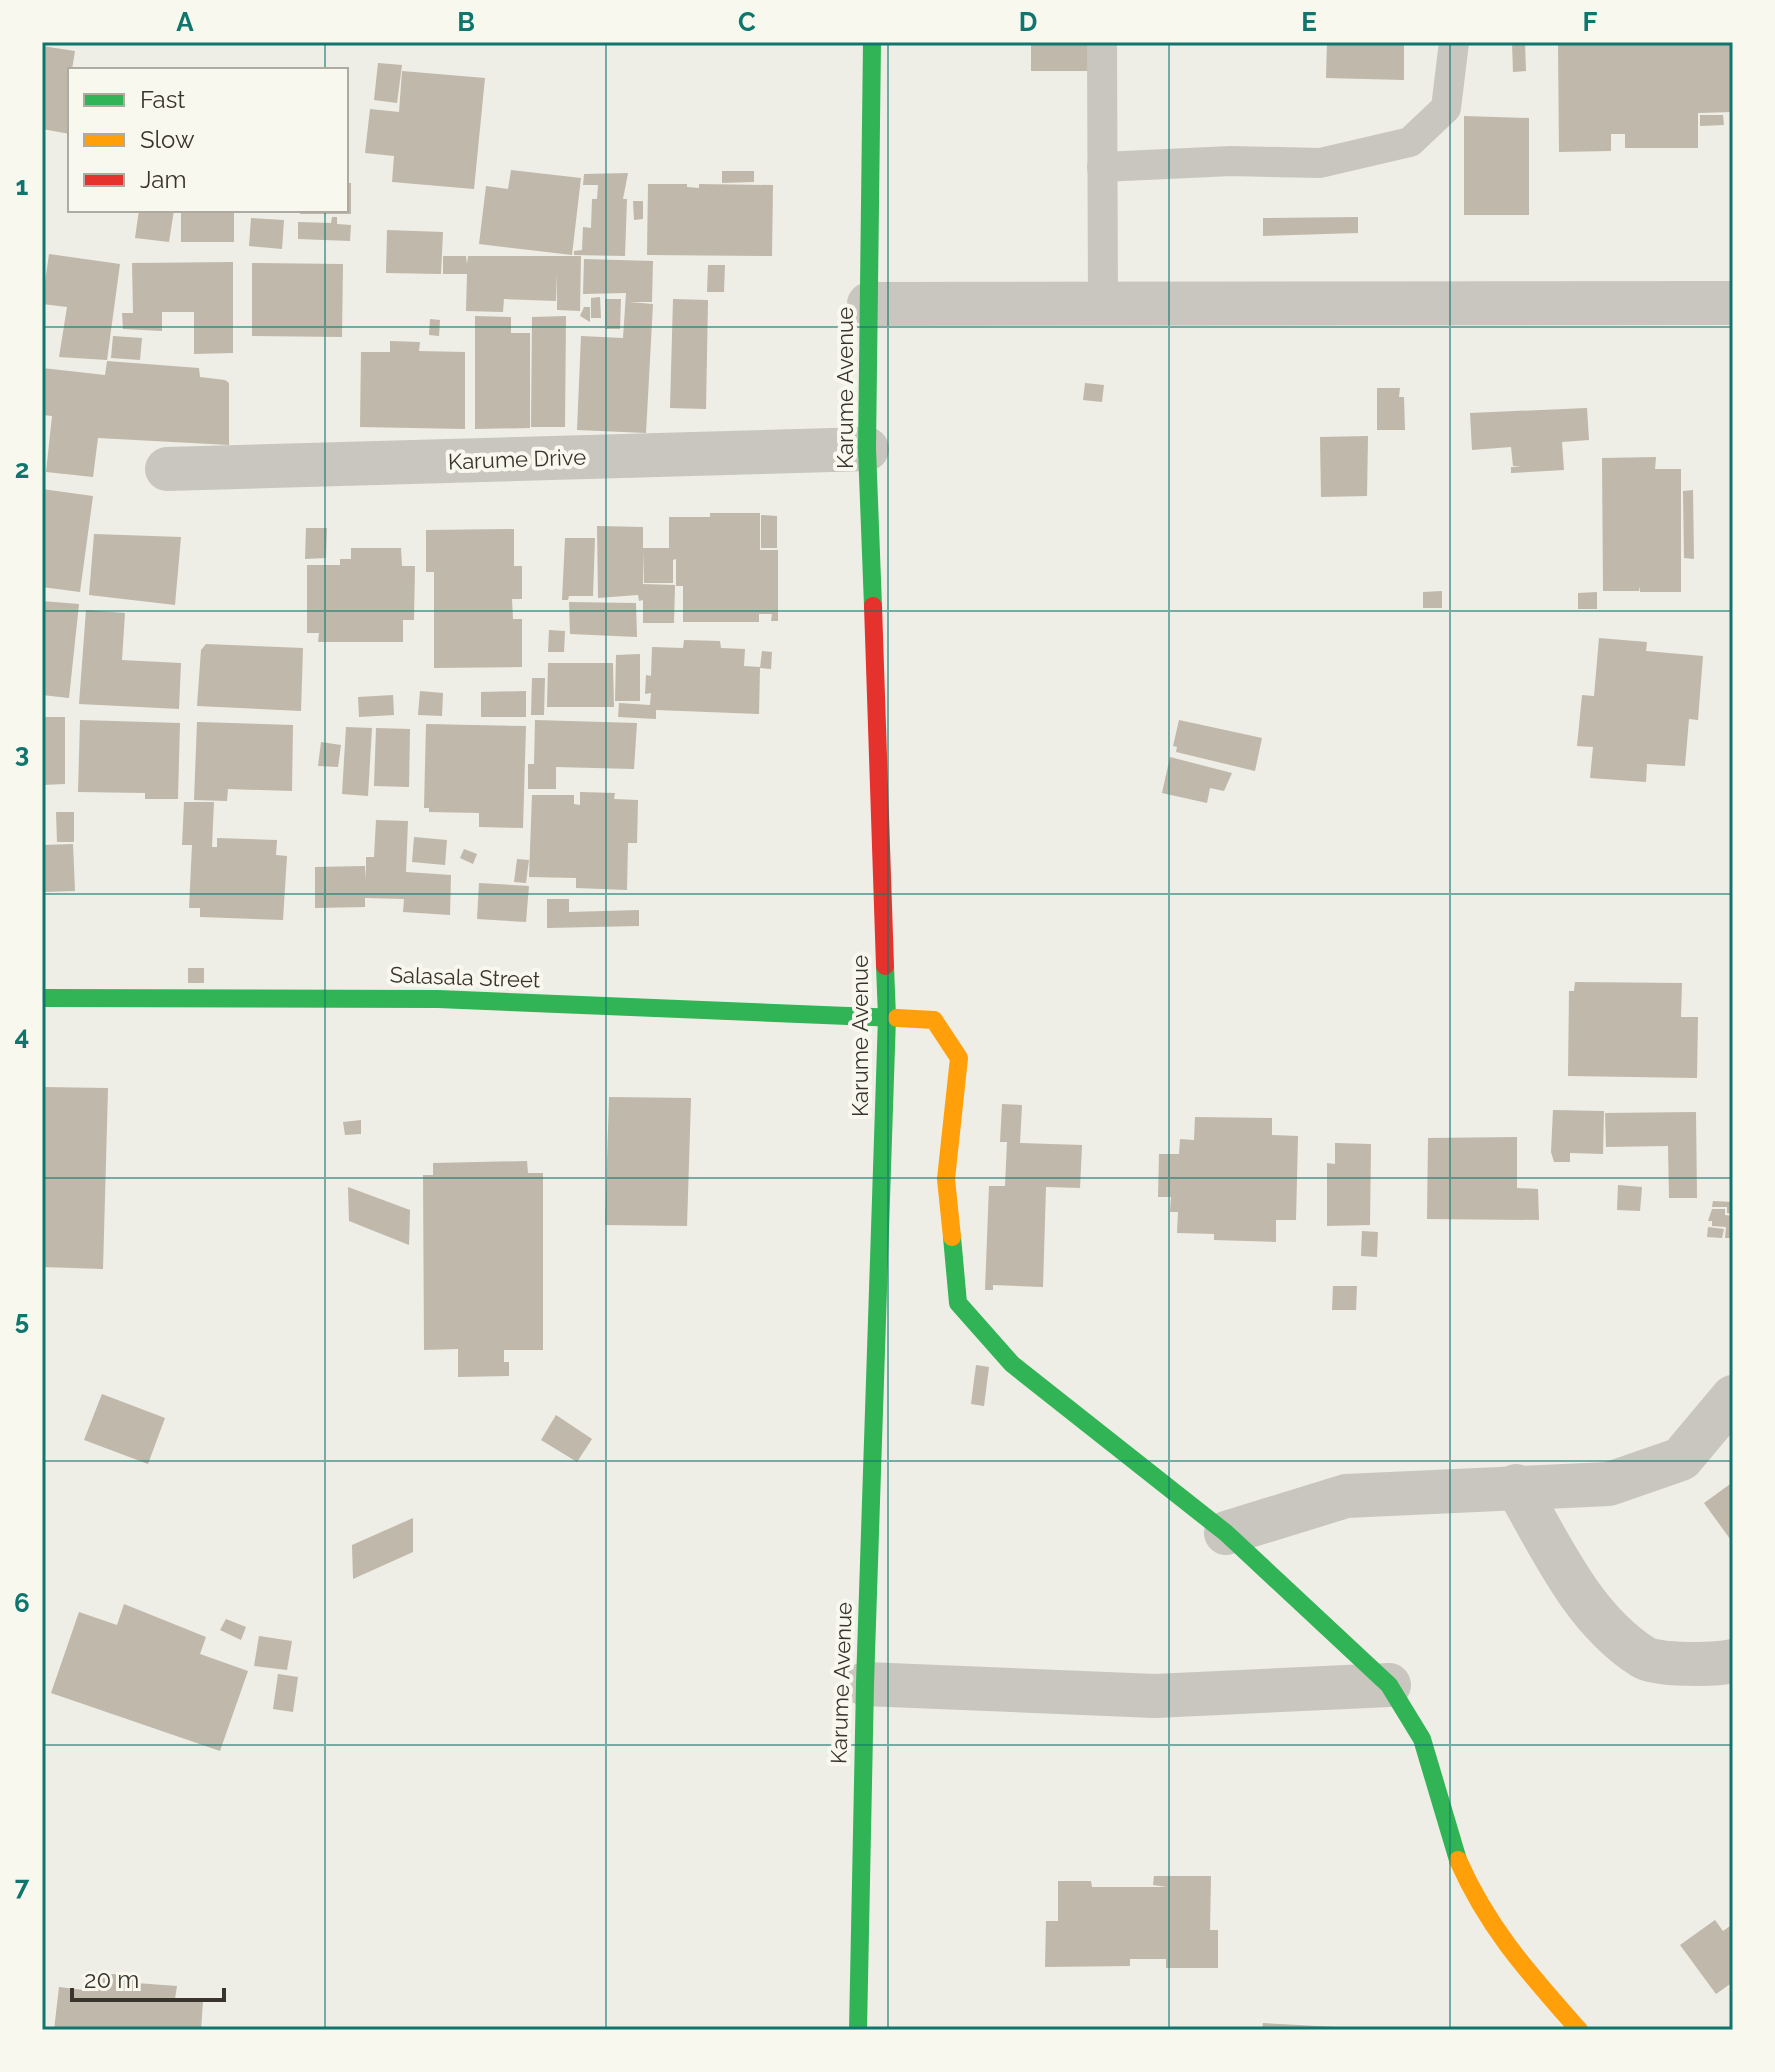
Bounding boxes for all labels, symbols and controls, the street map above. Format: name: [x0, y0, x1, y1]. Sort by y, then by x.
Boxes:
text: A: [176, 7, 194, 37]
text: B: [457, 7, 475, 37]
text: C: [738, 7, 756, 37]
text: D: [1019, 7, 1037, 37]
text: E: [1301, 7, 1317, 37]
text: F: [1583, 7, 1598, 37]
legend: [68, 68, 348, 212]
text: Fast: [140, 85, 185, 114]
text: Slow: [140, 125, 195, 154]
text: Jam: [140, 165, 186, 194]
text: 1: [16, 171, 29, 201]
street label: Karume Avenue: [832, 307, 858, 469]
street label: Karume Drive: [448, 444, 587, 474]
text: 2: [15, 454, 29, 484]
text: 3: [15, 738, 29, 768]
street label: Karume Avenue: [847, 955, 873, 1117]
street label: Salasala Street: [389, 961, 541, 993]
text: 4: [15, 1021, 29, 1051]
text: 5: [15, 1305, 29, 1335]
text: 6: [14, 1588, 30, 1618]
street label: Karume Avenue: [825, 1601, 857, 1764]
text: 7: [15, 1871, 30, 1901]
scale bar: [72, 1952, 224, 2002]
text: 20 m: [84, 1965, 139, 1994]

